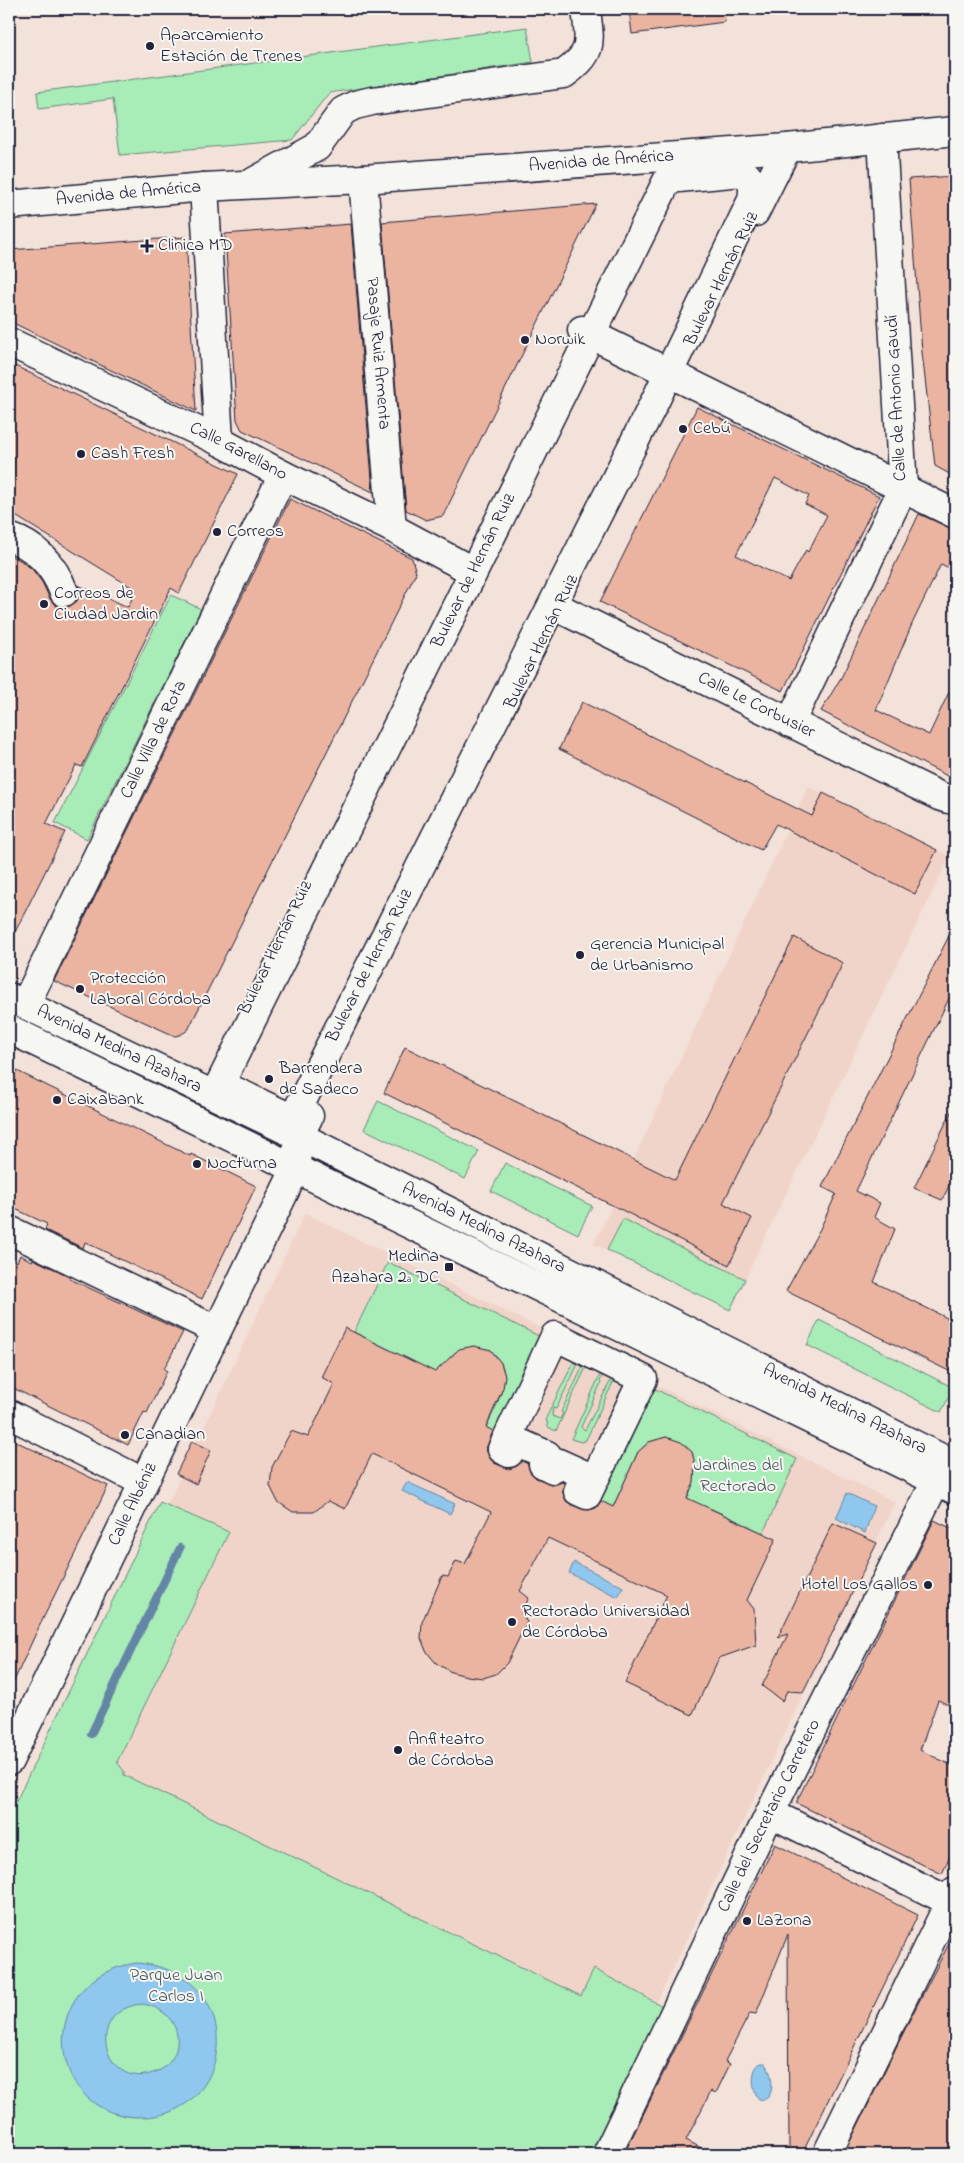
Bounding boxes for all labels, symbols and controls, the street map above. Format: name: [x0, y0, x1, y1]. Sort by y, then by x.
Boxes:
place label: Aparcamiento Estación de Trenes: [160, 23, 303, 70]
marker: Aparcamiento Estación de Trenes: [144, 40, 156, 52]
street label: Avenida de América: [528, 143, 675, 180]
street label: Avenida de América: [55, 174, 202, 214]
street label: Bulevar Hernán Ruiz: [678, 207, 766, 351]
place label: Clinica MD: [158, 233, 233, 259]
marker: Clinica MD: [140, 239, 154, 253]
street label: Pasaje Ruiz Armenta: [358, 276, 397, 431]
street label: Calle de Antonio Gaudí: [880, 314, 914, 482]
place label: Norwik: [535, 327, 585, 353]
marker: Norwik: [519, 334, 531, 346]
street label: Calle Garellano: [185, 416, 292, 488]
place label: Cebú: [693, 416, 731, 442]
marker: Cebú: [677, 423, 689, 435]
place label: Cash Fresh: [91, 441, 174, 467]
marker: Cash Fresh: [75, 448, 87, 460]
street label: Bulevar de Hernán Ruiz: [425, 489, 523, 654]
place label: Correos: [227, 519, 284, 545]
marker: Correos: [211, 526, 223, 538]
street label: Bulevar Hernán Ruiz: [498, 570, 586, 714]
place label: Correos de Ciudad Jardin: [54, 581, 158, 628]
marker: Correos de Ciudad Jardin: [38, 598, 50, 610]
street label: Calle Le Corbusier: [693, 665, 820, 746]
street label: Calle Villa de Rota: [114, 676, 194, 803]
street label: Bulevar Hernán Ruiz: [232, 876, 320, 1020]
street label: Bulevar de Hernán Ruiz: [320, 884, 420, 1048]
place label: Gerencia Municipal de Urbanismo: [590, 932, 724, 979]
marker: Gerencia Municipal de Urbanismo: [574, 949, 586, 961]
place label: Protección Laboral Córdoba: [90, 966, 211, 1013]
marker: Protección Laboral Córdoba: [74, 983, 86, 995]
street label: Avenida Medina Azahara: [32, 999, 206, 1100]
place label: Barrendera de Sadeco: [278, 1056, 362, 1103]
marker: Barrendera de Sadeco: [263, 1073, 275, 1085]
place label: Caixabank: [67, 1087, 144, 1113]
marker: Caixabank: [51, 1094, 63, 1106]
place label: Nocturna: [207, 1151, 277, 1177]
marker: Nocturna: [191, 1158, 203, 1170]
street label: Avenida Medina Azahara: [397, 1176, 570, 1281]
place label: Medina Azahara 2ª DC: [331, 1244, 439, 1291]
marker: Medina Azahara 2ª DC: [443, 1261, 455, 1273]
street label: Avenida Medina Azahara: [758, 1358, 931, 1462]
place label: Canadian: [135, 1422, 205, 1448]
marker: Canadian: [119, 1429, 131, 1441]
park label: Jardines del Rectorado: [693, 1453, 783, 1500]
street label: Calle Albéniz: [102, 1458, 165, 1550]
place label: Hotel Los Gallos: [801, 1572, 918, 1598]
marker: Hotel Los Gallos: [922, 1579, 934, 1591]
place label: Rectorado Universidad de Córdoba: [522, 1599, 690, 1646]
marker: Rectorado Universidad de Córdoba: [506, 1616, 518, 1628]
street label: Calle del Secretario Carretero: [711, 1715, 828, 1917]
place label: Anfiteatro de Córdoba: [408, 1727, 494, 1774]
marker: Anfiteatro de Córdoba: [392, 1744, 404, 1756]
place label: LaZona: [757, 1908, 812, 1934]
marker: LaZona: [741, 1915, 753, 1927]
park label: Parque Juan Carlos I: [130, 1963, 222, 2010]

